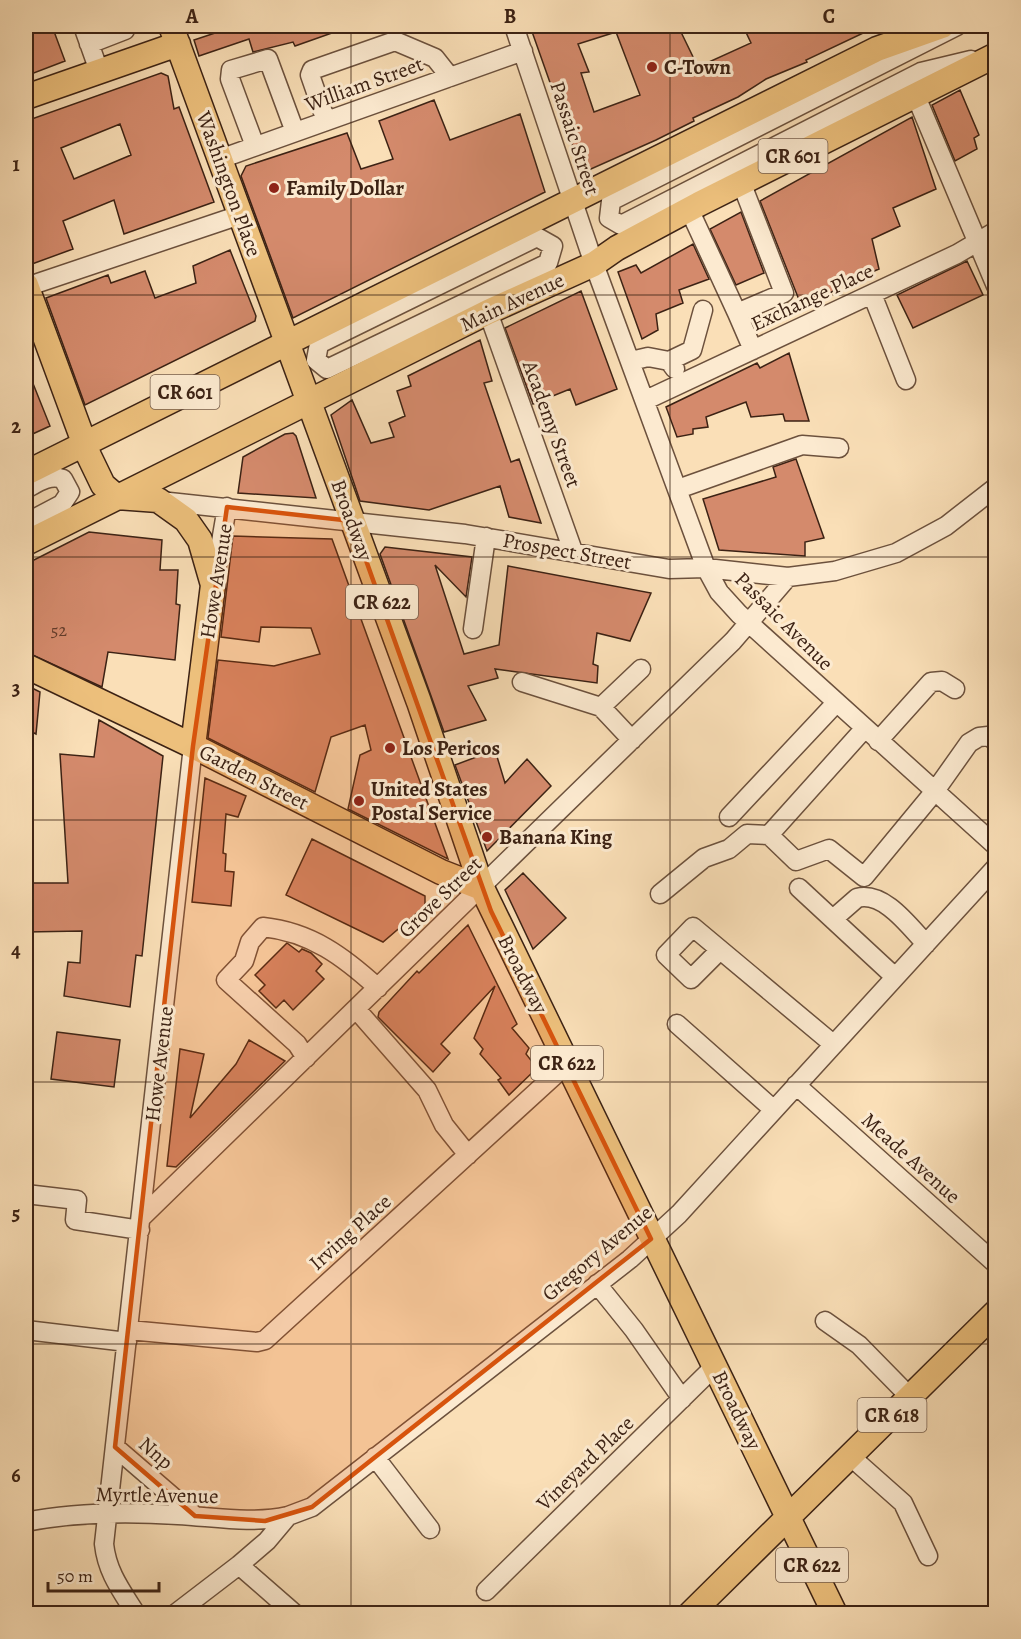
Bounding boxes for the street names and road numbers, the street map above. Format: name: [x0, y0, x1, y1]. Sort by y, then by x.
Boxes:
street label: William Street: [300, 50, 427, 119]
street label: Passaic Street: [543, 77, 607, 199]
street label: Washington Place: [189, 106, 268, 261]
road number: CR 601: [758, 139, 828, 173]
street label: Exchange Place: [746, 256, 878, 338]
street label: Main Avenue: [456, 266, 568, 338]
street label: Academy Street: [516, 356, 588, 492]
road number: CR 601: [150, 375, 219, 409]
street label: Broadway: [324, 475, 380, 565]
street label: Howe Avenue: [193, 521, 239, 641]
street label: Prospect Street: [500, 526, 634, 576]
street label: Passaic Avenue: [728, 565, 840, 677]
road number: CR 622: [346, 585, 418, 619]
street label: Garden Street: [194, 737, 314, 817]
street label: Grove Street: [392, 850, 488, 944]
street label: Broadway: [491, 930, 555, 1019]
street label: Howe Avenue: [138, 1005, 180, 1123]
road number: CR 622: [531, 1046, 603, 1080]
street label: Meade Avenue: [856, 1106, 966, 1210]
street label: Irving Place: [303, 1188, 397, 1276]
street label: Gregory Avenue: [536, 1199, 658, 1307]
street label: Broadway: [706, 1366, 768, 1455]
road number: CR 618: [858, 1398, 926, 1432]
street label: Vineyard Place: [529, 1409, 640, 1517]
street label: Nnp: [133, 1430, 179, 1476]
street label: Myrtle Avenue: [95, 1480, 219, 1510]
road number: CR 622: [776, 1548, 848, 1582]

